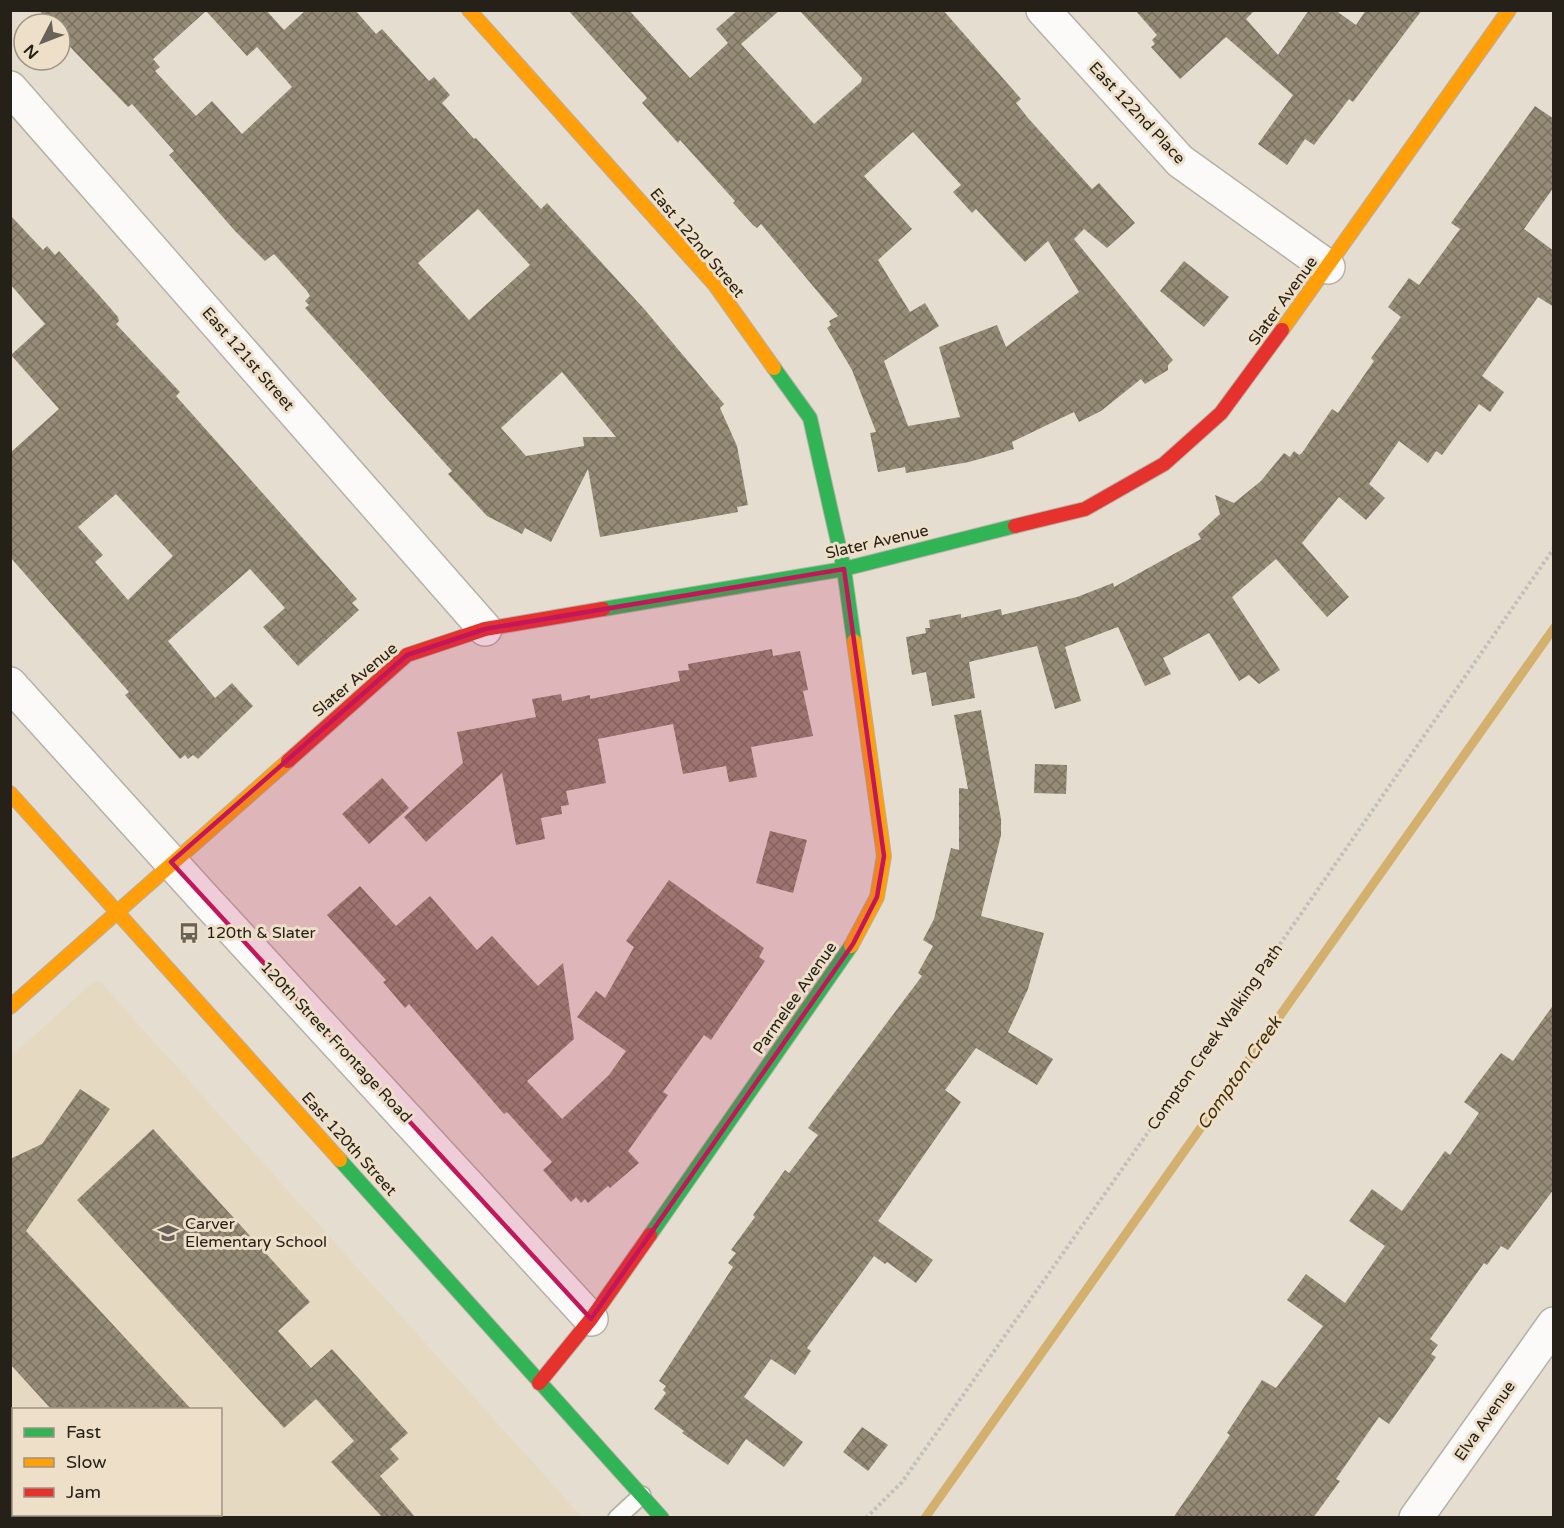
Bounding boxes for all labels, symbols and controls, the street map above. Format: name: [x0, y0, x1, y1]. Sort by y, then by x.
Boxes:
north arrow: [12, 12, 72, 72]
text: N: [20, 40, 43, 63]
street label: East 122nd Place: [1085, 58, 1189, 168]
street label: East 122nd Street: [645, 184, 749, 302]
street label: Slater Avenue: [1244, 253, 1322, 349]
street label: East 121st Street: [198, 303, 298, 415]
street label: Slater Avenue: [824, 520, 930, 564]
street label: Slater Avenue: [308, 639, 402, 721]
bus stop icon: 120th & Slater: [177, 921, 201, 945]
place label: 120th & Slater: [206, 923, 317, 943]
street label: Parmelee Avenue: [749, 938, 841, 1058]
street label: Compton Creek Walking Path: [1143, 940, 1287, 1134]
street label: 120th Street Frontage Road: [256, 957, 416, 1127]
water label: Compton Creek: [1192, 1012, 1286, 1134]
street label: East 120th Street: [297, 1088, 401, 1200]
place label: Carver Elementary School: [185, 1214, 327, 1252]
school or university icon: Carver Elementary School: [156, 1221, 180, 1245]
street label: Elva Avenue: [1450, 1377, 1520, 1465]
legend: [12, 1408, 222, 1516]
text: Fast: [66, 1421, 101, 1443]
text: Slow: [66, 1451, 107, 1473]
text: Jam: [66, 1481, 101, 1503]

